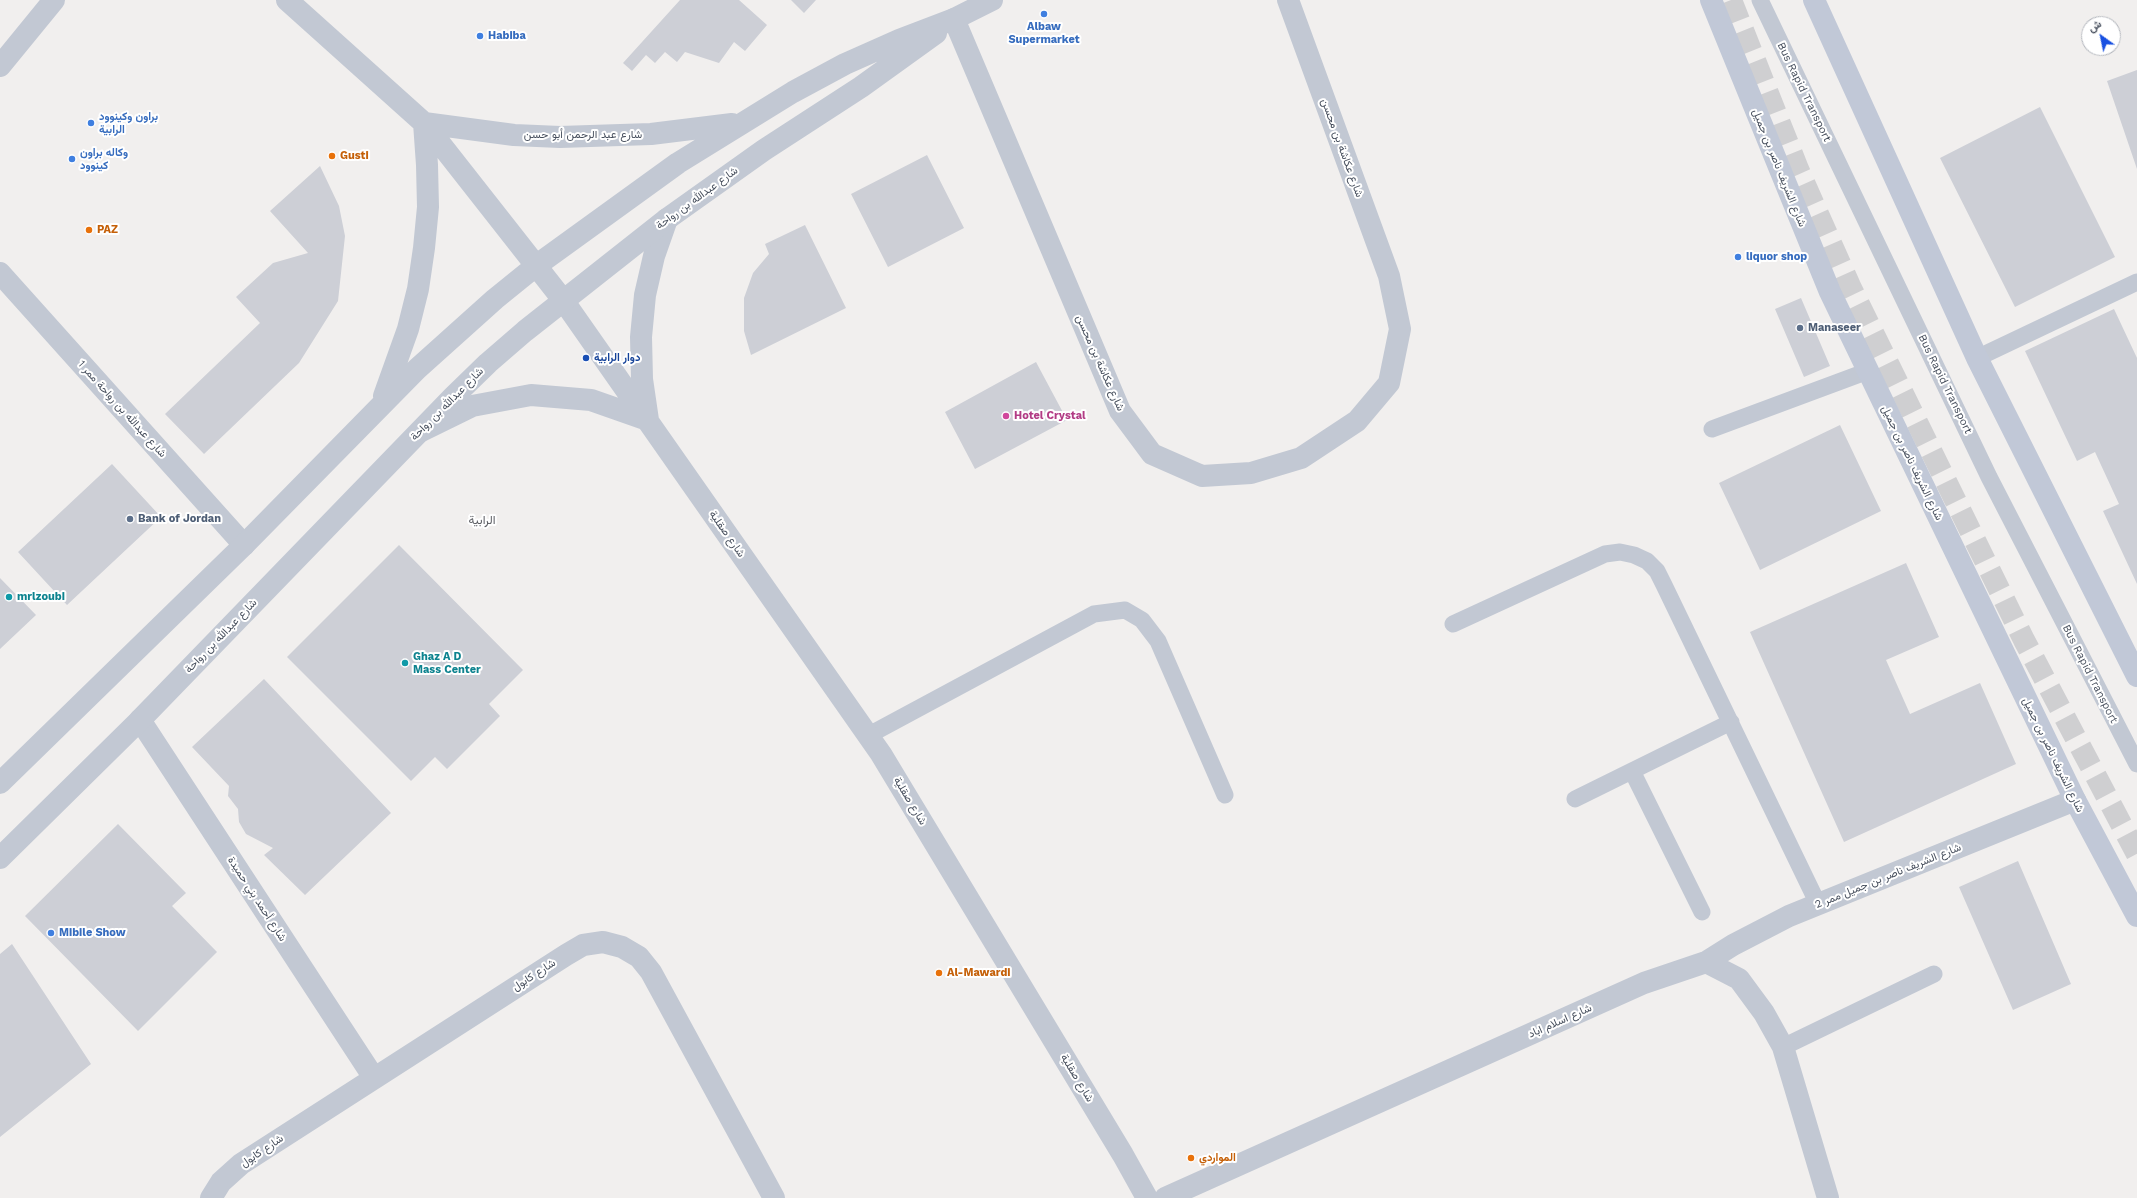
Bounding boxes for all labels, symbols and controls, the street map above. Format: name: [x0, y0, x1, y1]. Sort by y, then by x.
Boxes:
marker: Albaw Supermarket: [1039, 9, 1049, 19]
north arrow: [2081, 16, 2121, 56]
text: ش: [2086, 17, 2104, 35]
place label: Albaw Supermarket: [1009, 20, 1079, 46]
place label: Habiba: [488, 29, 526, 43]
marker: Habiba: [475, 31, 485, 41]
street label: Bus Rapid Transport: [1774, 40, 1834, 144]
street label: شارع عكاشة بن محسن: [1318, 97, 1366, 199]
street label: شارع الشريف ناصر بن جميل: [1749, 107, 1809, 229]
place label: براون وكينوود الرابية: [99, 110, 158, 136]
marker: براون وكينوود الرابية: [86, 118, 96, 128]
street label: شارع عبد الرحمن أبو حسن: [524, 128, 642, 142]
place label: وكاله براون كينوود: [80, 146, 128, 172]
place label: Gusti: [340, 149, 369, 163]
marker: Gusti: [327, 151, 337, 161]
marker: وكاله براون كينوود: [67, 154, 77, 164]
street label: شارع عبدالله بن رواحة: [654, 164, 740, 232]
place label: PAZ: [97, 223, 118, 237]
marker: PAZ: [84, 225, 94, 235]
place label: liquor shop: [1746, 250, 1807, 264]
marker: liquor shop: [1733, 252, 1743, 262]
street label: شارع عكاشة بن محسن: [1073, 313, 1127, 413]
place label: Manaseer: [1808, 321, 1861, 335]
marker: Manaseer: [1795, 323, 1805, 333]
street label: Bus Rapid Transport: [1915, 332, 1975, 436]
place label: دوار الرابية: [594, 351, 640, 365]
marker: دوار الرابية: [581, 353, 591, 363]
street label: شارع عبدالله بن رواحة ممر 1: [75, 358, 169, 460]
street label: شارع عبدالله بن رواحة: [408, 365, 486, 443]
street label: شارع الشريف ناصر بن جميل: [1878, 403, 1946, 523]
place label: Hotel Crystal: [1014, 409, 1086, 423]
marker: Hotel Crystal: [1001, 411, 1011, 421]
street label: شارع صقلية: [706, 508, 748, 560]
place label: Bank of Jordan: [138, 512, 221, 526]
district label: الرابية: [469, 513, 495, 527]
marker: Bank of Jordan: [125, 514, 135, 524]
place label: mrlzoubi: [17, 590, 65, 604]
marker: mrlzoubi: [4, 592, 14, 602]
street label: شارع عبدالله بن رواحة: [182, 596, 260, 676]
street label: Bus Rapid Transport: [2059, 623, 2121, 725]
place label: Ghaz A D Mass Center: [413, 650, 481, 676]
marker: Ghaz A D Mass Center: [400, 658, 410, 668]
street label: شارع الشريف ناصر بن جميل: [2019, 695, 2087, 815]
street label: شارع صقلية: [891, 775, 929, 827]
street label: شارع الشريف ناصر بن جميل ممر 2: [1813, 841, 1963, 911]
street label: شارع أحمد بني حميدة: [225, 854, 289, 944]
place label: Mibile Show: [59, 926, 126, 940]
marker: Mibile Show: [46, 928, 56, 938]
street label: شارع كابول: [510, 956, 558, 994]
place label: Al-Mawardi: [947, 966, 1011, 980]
marker: Al-Mawardi: [934, 968, 944, 978]
street label: شارع اسلام اباد: [1526, 1001, 1594, 1041]
street label: شارع صقلية: [1058, 1052, 1096, 1104]
street label: شارع كابول: [238, 1132, 286, 1170]
place label: المواردي: [1199, 1151, 1236, 1165]
marker: المواردي: [1186, 1153, 1196, 1163]

